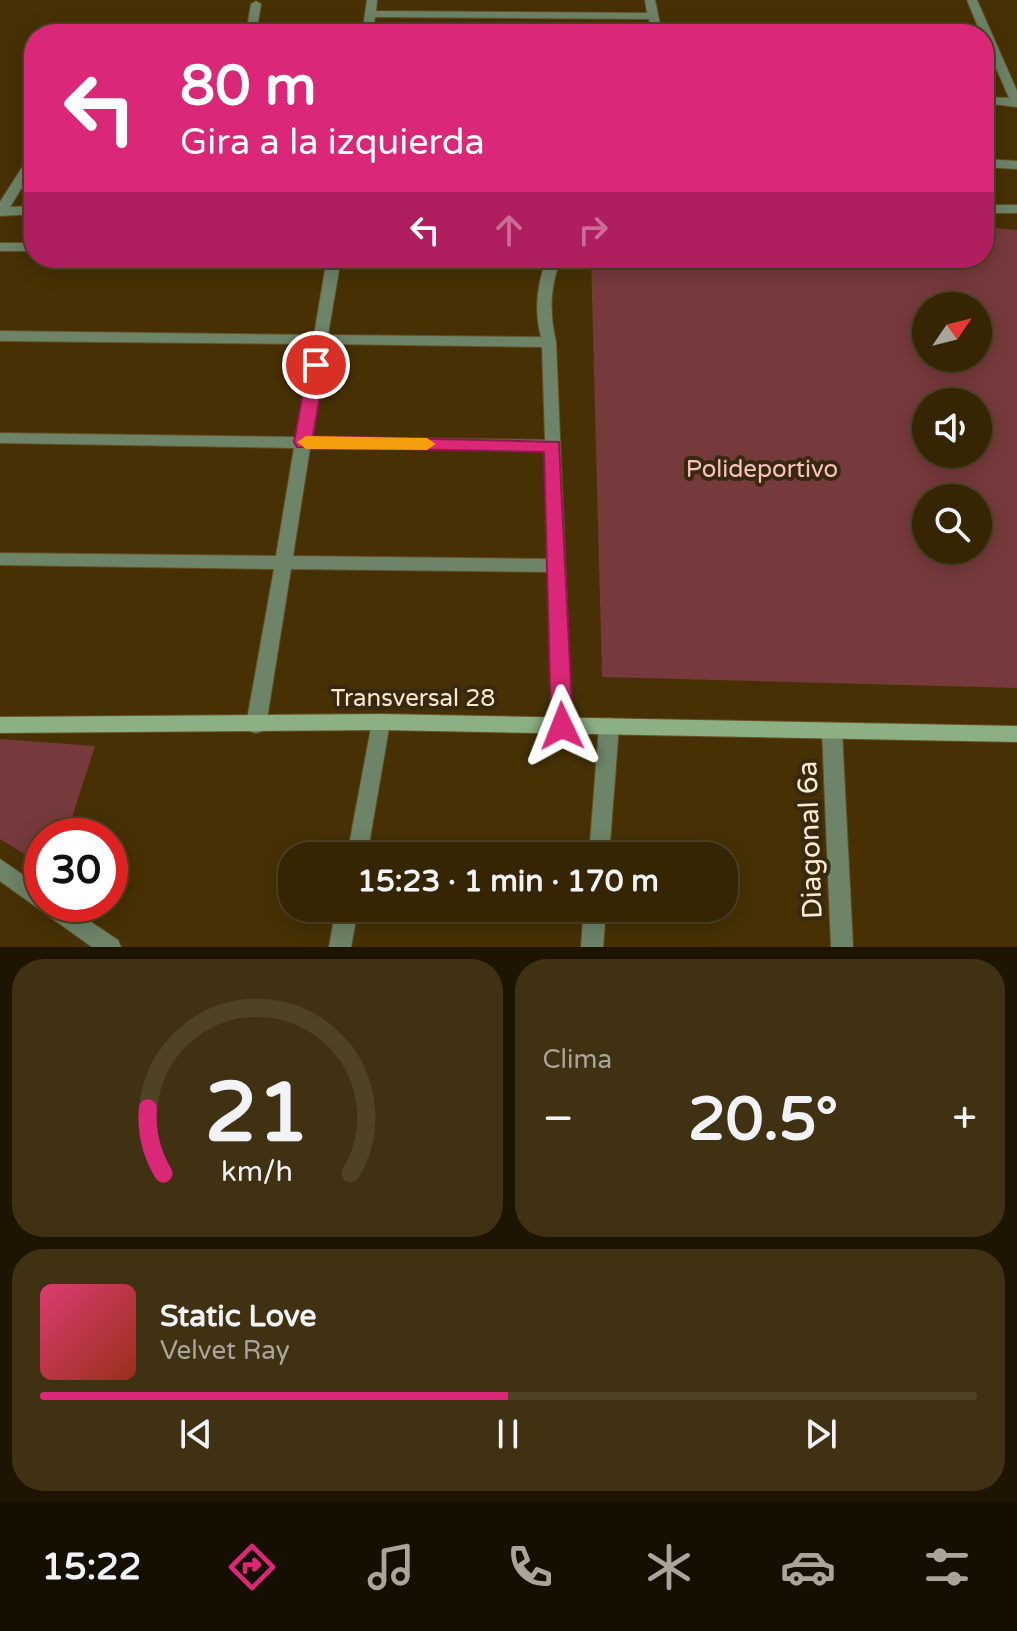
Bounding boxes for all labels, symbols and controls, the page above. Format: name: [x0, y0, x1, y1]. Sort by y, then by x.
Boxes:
text: 80 m: [180, 53, 316, 120]
icon: left: [48, 56, 152, 160]
text: Gira a la izquierda: [180, 121, 485, 164]
icon: left: [403, 208, 447, 252]
icon: ahead: [487, 208, 531, 252]
icon: right: [571, 208, 615, 252]
north arrow: [912, 292, 992, 372]
map controls: [912, 292, 992, 564]
pin: [282, 331, 350, 399]
icon: arrive: [294, 343, 338, 387]
button: sound: [912, 388, 992, 468]
park label: Polideportivo: [686, 455, 838, 484]
button: search: [912, 484, 992, 564]
street label: Transversal 28: [331, 684, 495, 713]
position arrow: [520, 684, 604, 768]
street label: Diagonal 6a: [790, 760, 830, 920]
speed limit sign: 30: [24, 818, 128, 922]
text: 15:23 · 1 min · 170 m: [357, 863, 659, 900]
text: Clima: [543, 1044, 612, 1075]
text: 21: [205, 1064, 309, 1164]
text: 20.5°: [688, 1084, 838, 1156]
text: −: [543, 1093, 574, 1146]
text: +: [952, 1093, 977, 1146]
text: km/h: [221, 1155, 293, 1189]
text: Static Love: [160, 1298, 316, 1335]
text: Velvet Ray: [160, 1335, 290, 1366]
icon: previous: [174, 1412, 218, 1456]
icon: pause: [486, 1412, 530, 1456]
icon: next: [799, 1412, 843, 1456]
icon: directions: [224, 1539, 280, 1595]
icon: music: [363, 1539, 419, 1595]
icon: phone: [502, 1539, 558, 1595]
icon: climate: [641, 1539, 697, 1595]
icon: car: [780, 1539, 836, 1595]
icon: filters: [919, 1539, 975, 1595]
text: 15:22: [42, 1546, 141, 1589]

